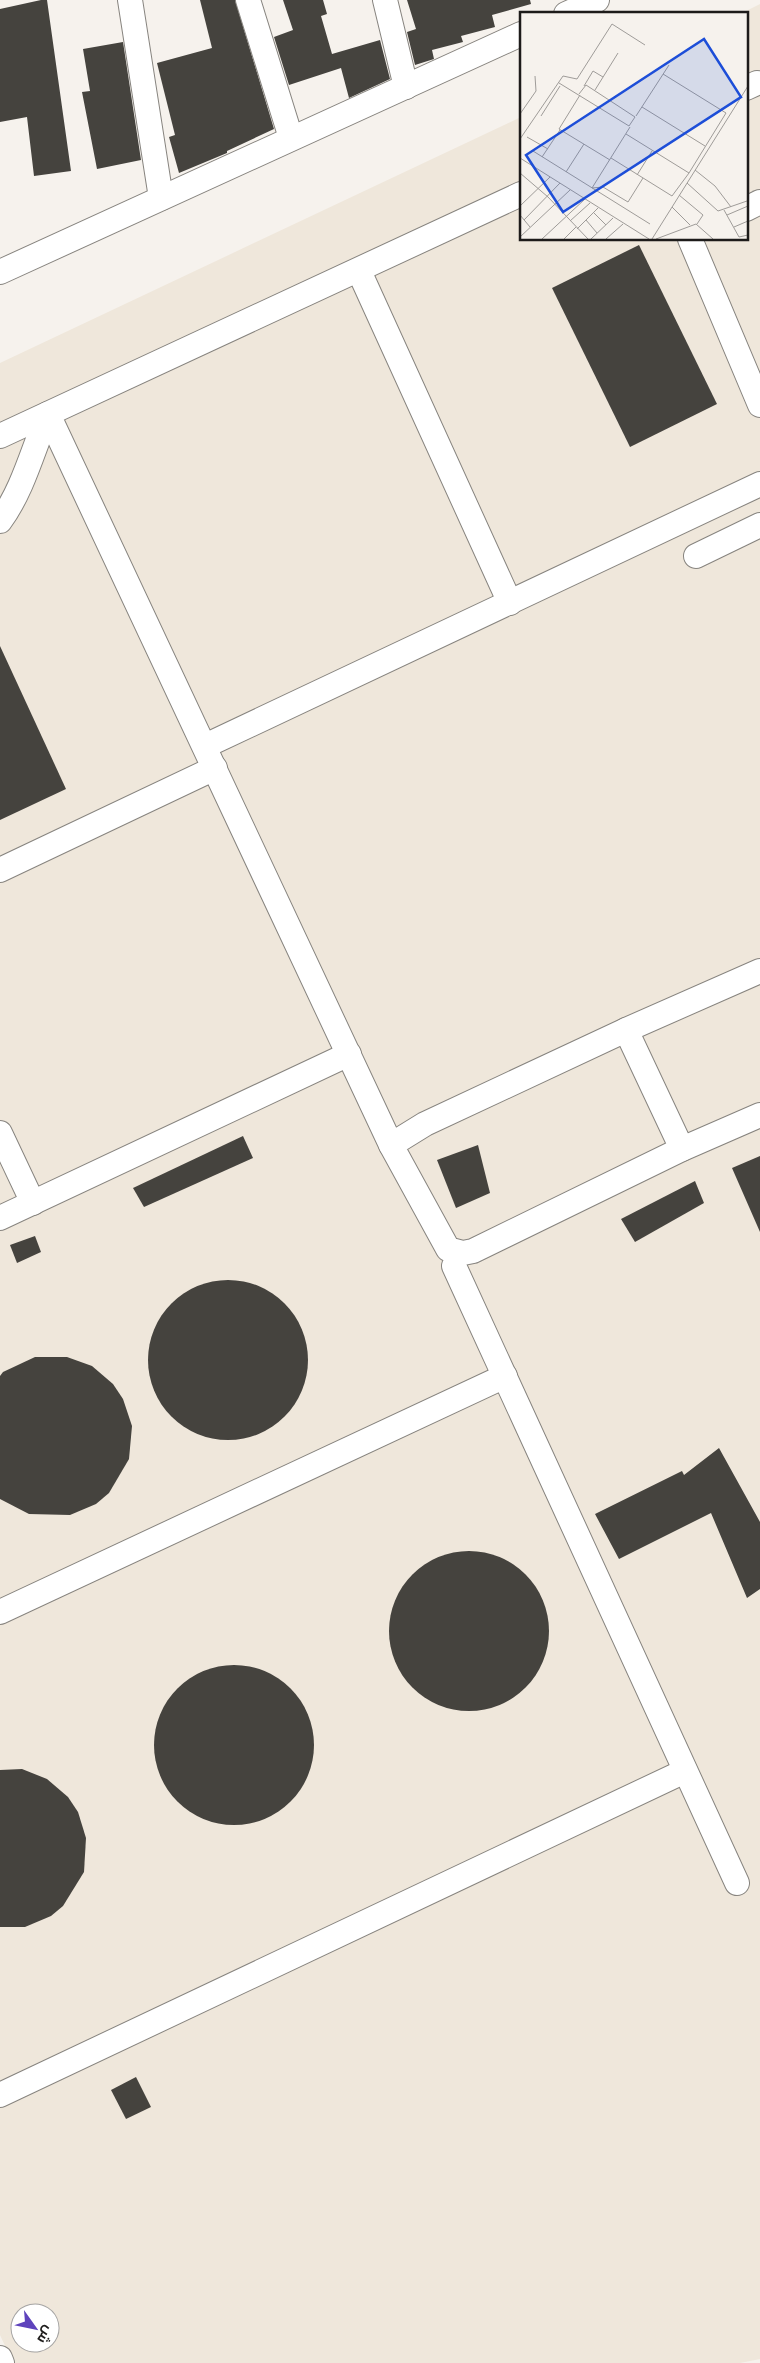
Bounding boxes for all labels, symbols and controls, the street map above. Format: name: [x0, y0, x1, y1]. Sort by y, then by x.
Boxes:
inset map: [520, 12, 748, 240]
north arrow: [10, 2303, 60, 2353]
text: ش: [33, 2323, 59, 2348]

